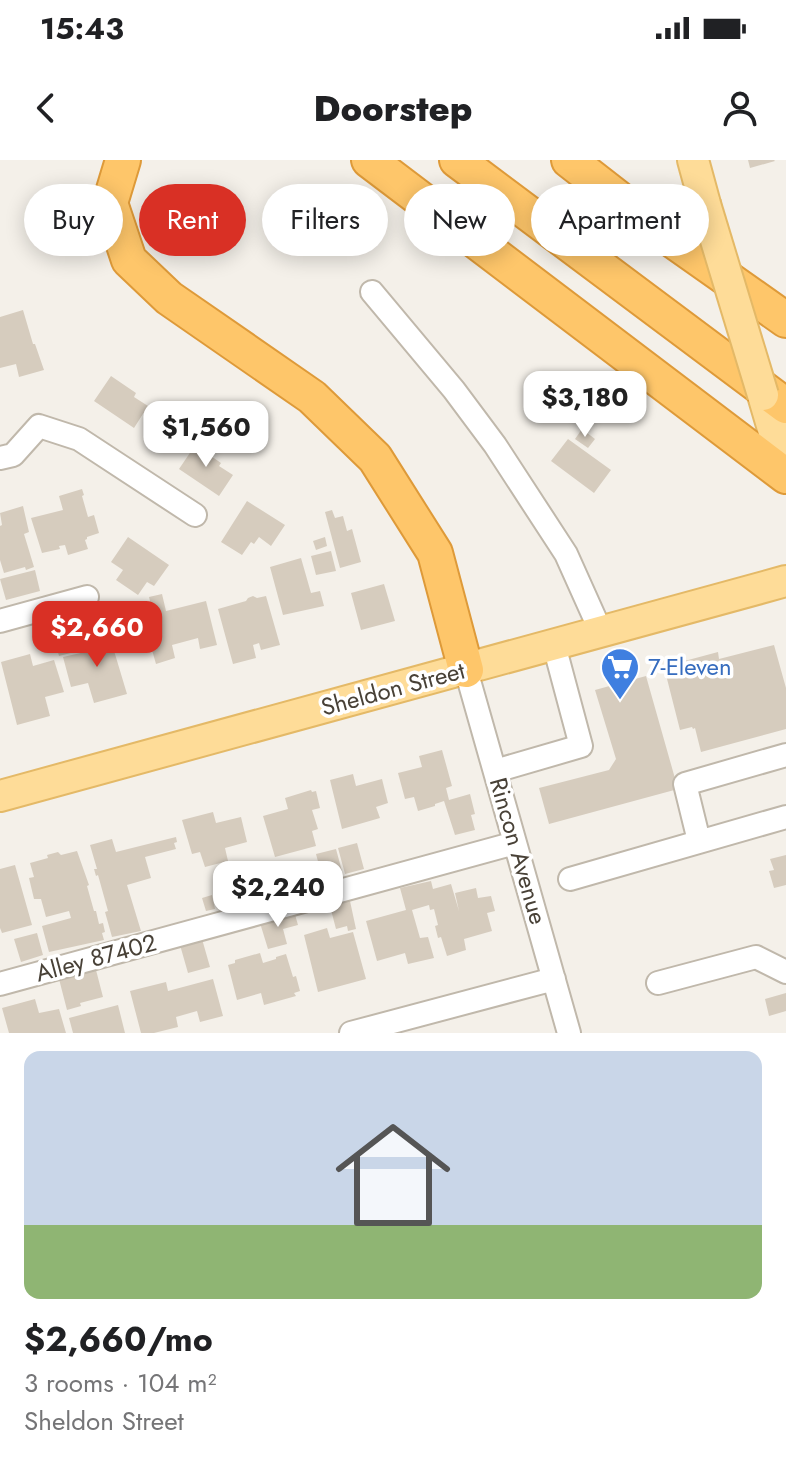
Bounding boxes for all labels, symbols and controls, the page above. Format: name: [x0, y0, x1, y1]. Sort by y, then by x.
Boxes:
text: 15:43: [40, 7, 124, 50]
text: Doorstep: [313, 82, 473, 134]
icon: back: [24, 86, 68, 130]
icon: person: [718, 86, 762, 130]
chip: Buy: [24, 184, 123, 256]
chip: Rent: [139, 184, 246, 256]
chip: Filters: [262, 184, 388, 256]
chip: New: [404, 184, 515, 256]
chip: Apartment: [531, 184, 709, 256]
pin: $3,180: [520, 371, 650, 439]
text: $3,180: [541, 378, 629, 416]
pin: $1,560: [141, 401, 271, 469]
text: $1,560: [161, 408, 251, 446]
pin: $2,660: [32, 601, 162, 669]
text: $2,660: [50, 608, 144, 646]
supermarket icon: 7-Eleven: [599, 646, 641, 701]
place label: 7-Eleven: [648, 649, 732, 684]
street label: Sheldon Street: [317, 652, 469, 725]
street label: Rincon Avenue: [481, 773, 556, 928]
pin: $2,240: [213, 861, 343, 929]
text: $2,240: [231, 868, 325, 906]
street label: Alley 87402: [31, 925, 160, 990]
icon: home: [321, 1103, 465, 1247]
text: $2,660/mo: [24, 1315, 213, 1364]
text: 3 rooms · 104 m²: [24, 1364, 217, 1402]
text: Sheldon Street: [24, 1402, 184, 1440]

